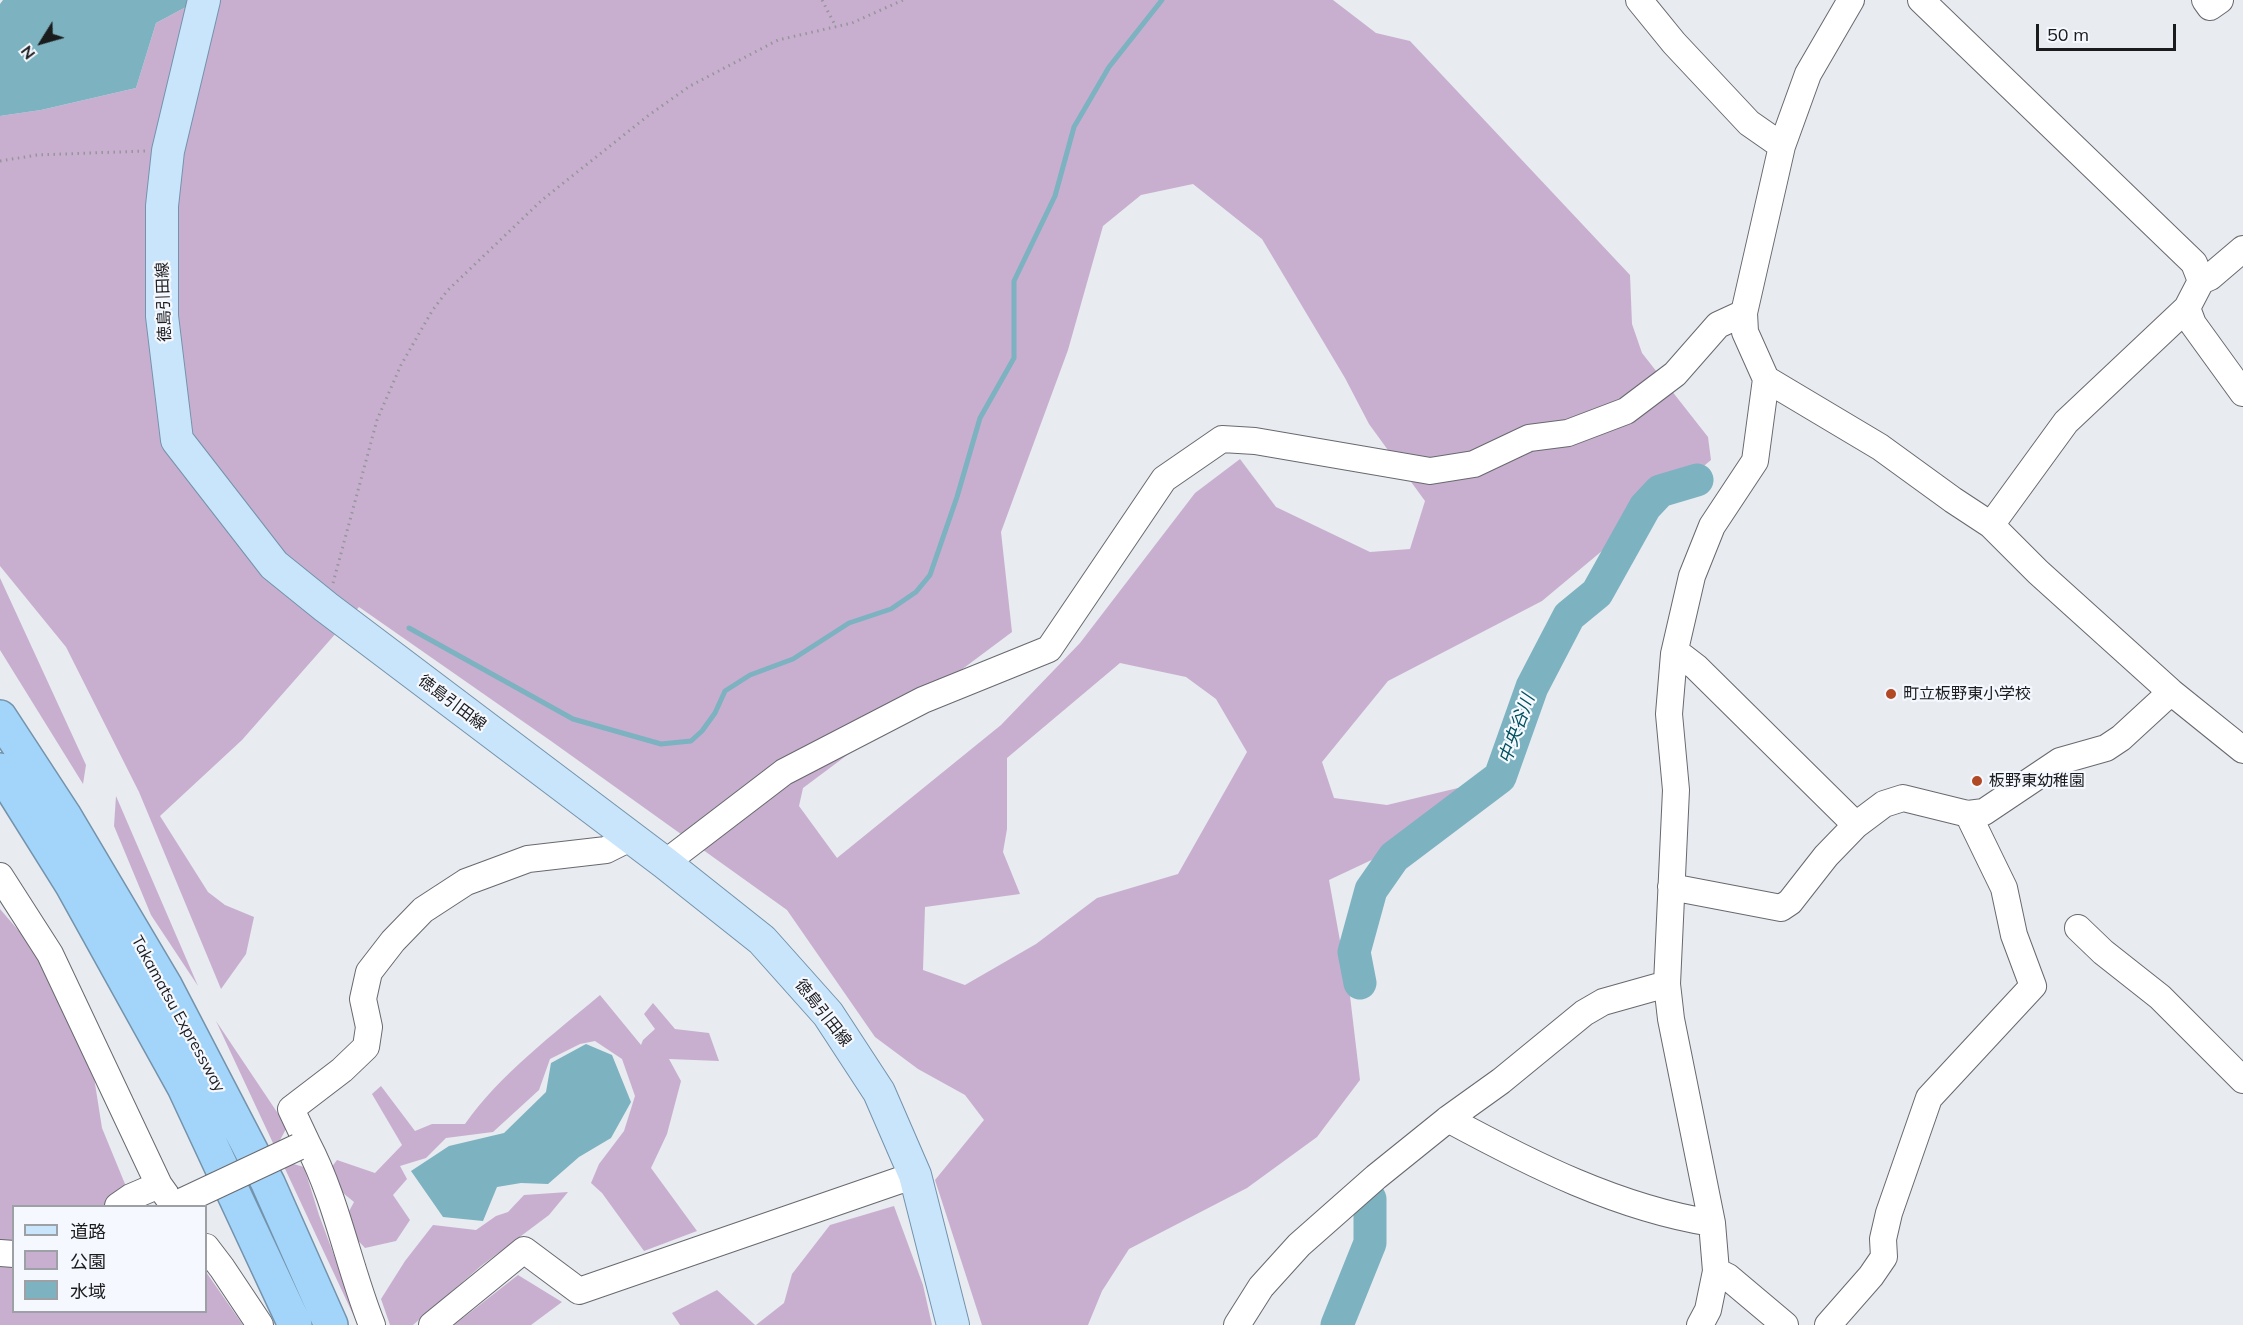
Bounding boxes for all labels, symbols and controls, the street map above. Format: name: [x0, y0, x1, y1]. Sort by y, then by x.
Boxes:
north arrow: [12, 12, 72, 72]
scale bar: [2039, 12, 2178, 50]
text: 50 m: [2047, 23, 2089, 46]
text: N: [16, 42, 39, 64]
street label: 徳島引田線: [153, 262, 175, 342]
street label: 徳島引田線: [414, 671, 490, 735]
place label: 町立板野東小学校: [1903, 684, 2031, 704]
marker: 町立板野東小学校: [1884, 687, 1898, 701]
water label: 中央谷川: [1495, 691, 1539, 767]
place label: 板野東幼稚園: [1989, 771, 2085, 791]
marker: 板野東幼稚園: [1970, 774, 1984, 788]
street label: Takamatsu Expressway: [127, 932, 229, 1096]
street label: 徳島引田線: [791, 976, 855, 1050]
legend: [12, 1205, 207, 1313]
text: 道路: [70, 1220, 106, 1243]
text: 公園: [70, 1250, 106, 1273]
text: 水域: [70, 1280, 106, 1303]

